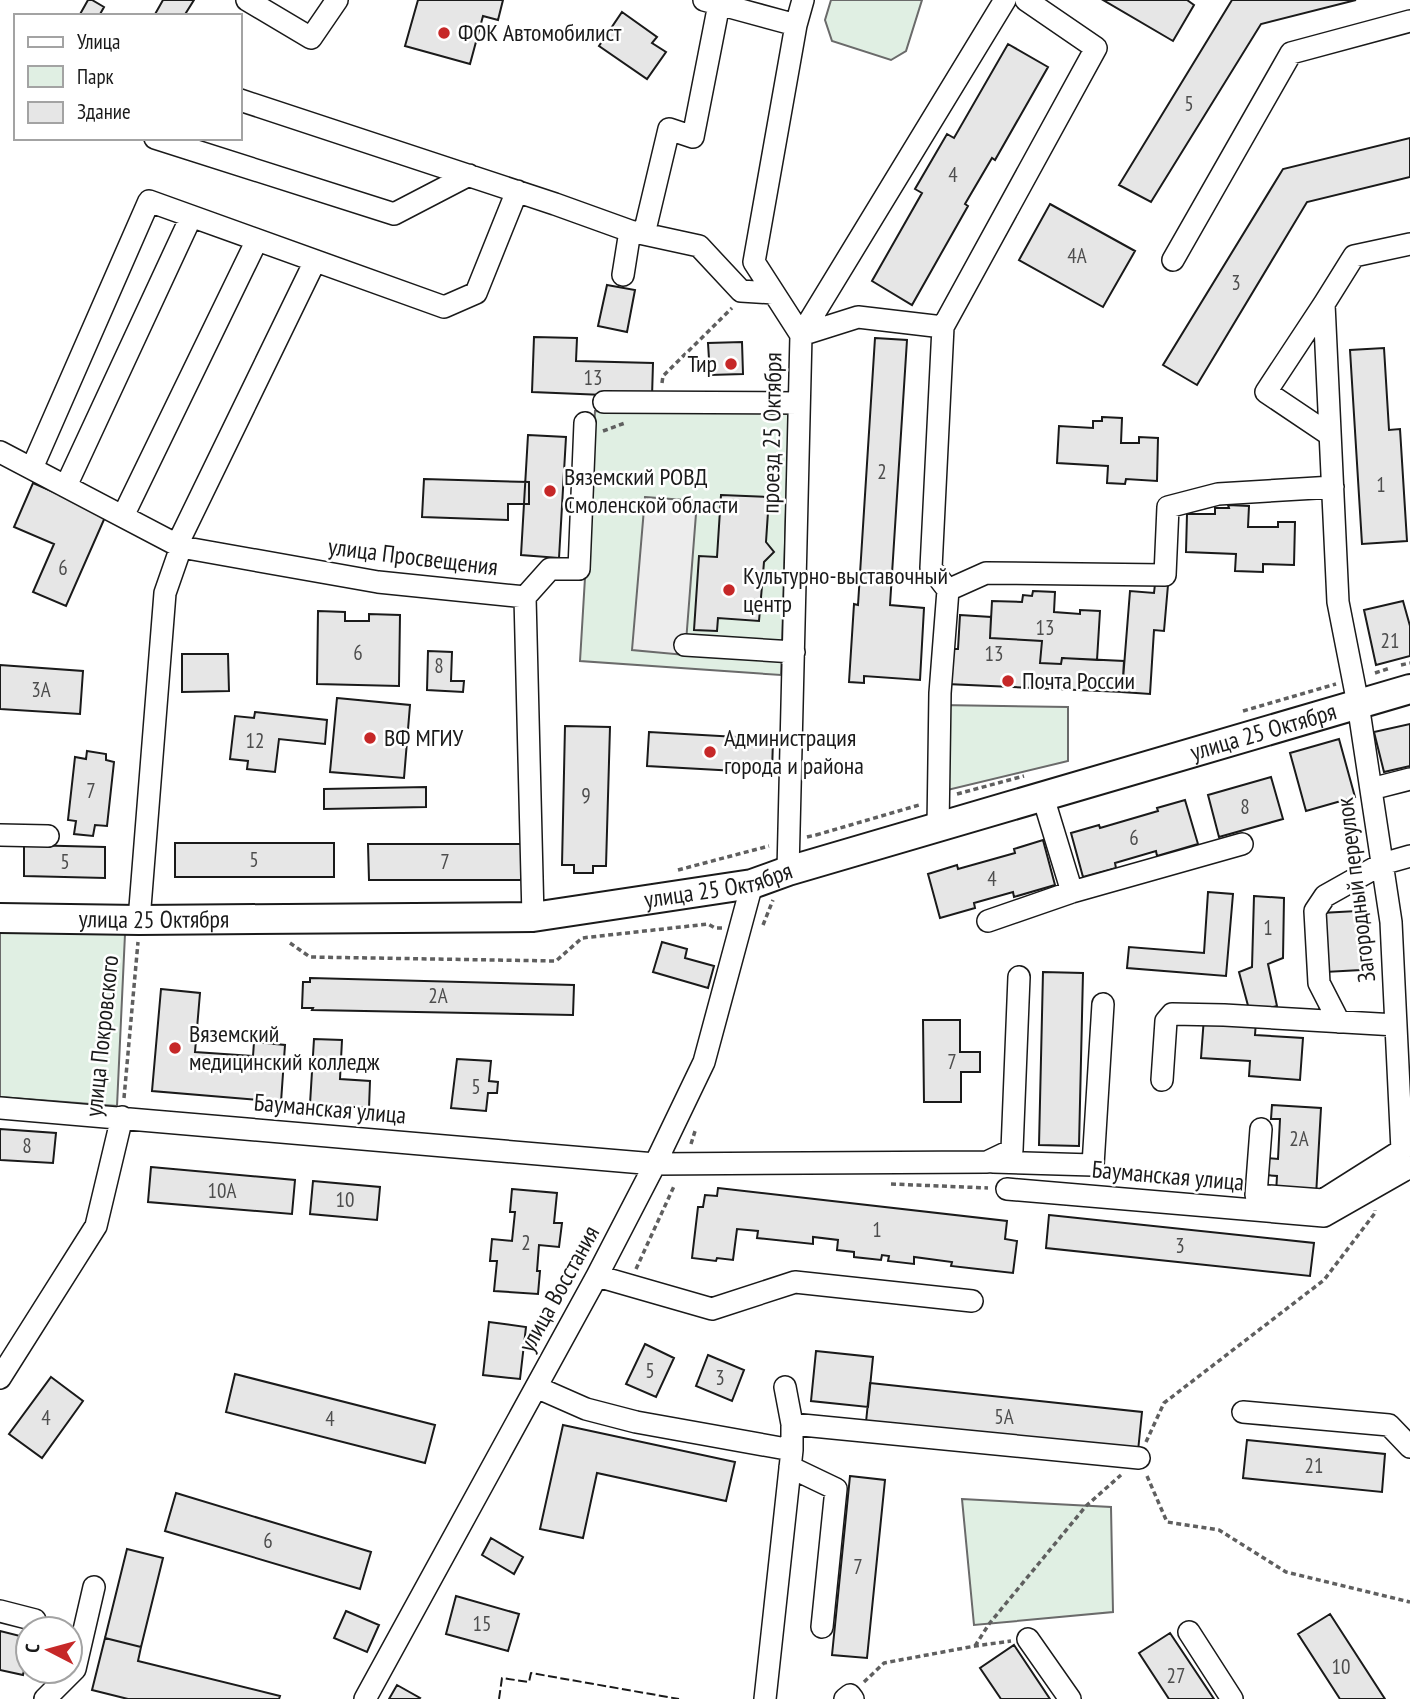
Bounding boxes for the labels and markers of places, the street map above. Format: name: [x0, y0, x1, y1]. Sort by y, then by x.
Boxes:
place label: ФОК Автомобилист: [458, 17, 622, 48]
marker: ФОК Автомобилист: [436, 25, 452, 41]
place label: Тир: [687, 348, 717, 379]
marker: Тир: [723, 356, 739, 372]
place label: Вяземский РОВД Смоленской области: [564, 461, 738, 520]
marker: Вяземский РОВД Смоленской области: [542, 483, 558, 499]
place label: Культурно-выставочный центр: [743, 560, 948, 619]
marker: Культурно-выставочный центр: [721, 582, 737, 598]
place label: Почта России: [1022, 665, 1135, 696]
marker: Почта России: [1000, 673, 1016, 689]
place label: ВФ МГИУ: [384, 722, 463, 753]
place label: Администрация города и района: [724, 722, 864, 781]
marker: ВФ МГИУ: [362, 730, 378, 746]
marker: Администрация города и района: [702, 744, 718, 760]
place label: Вяземский медицинский колледж: [189, 1018, 380, 1077]
marker: Вяземский медицинский колледж: [167, 1040, 183, 1056]

